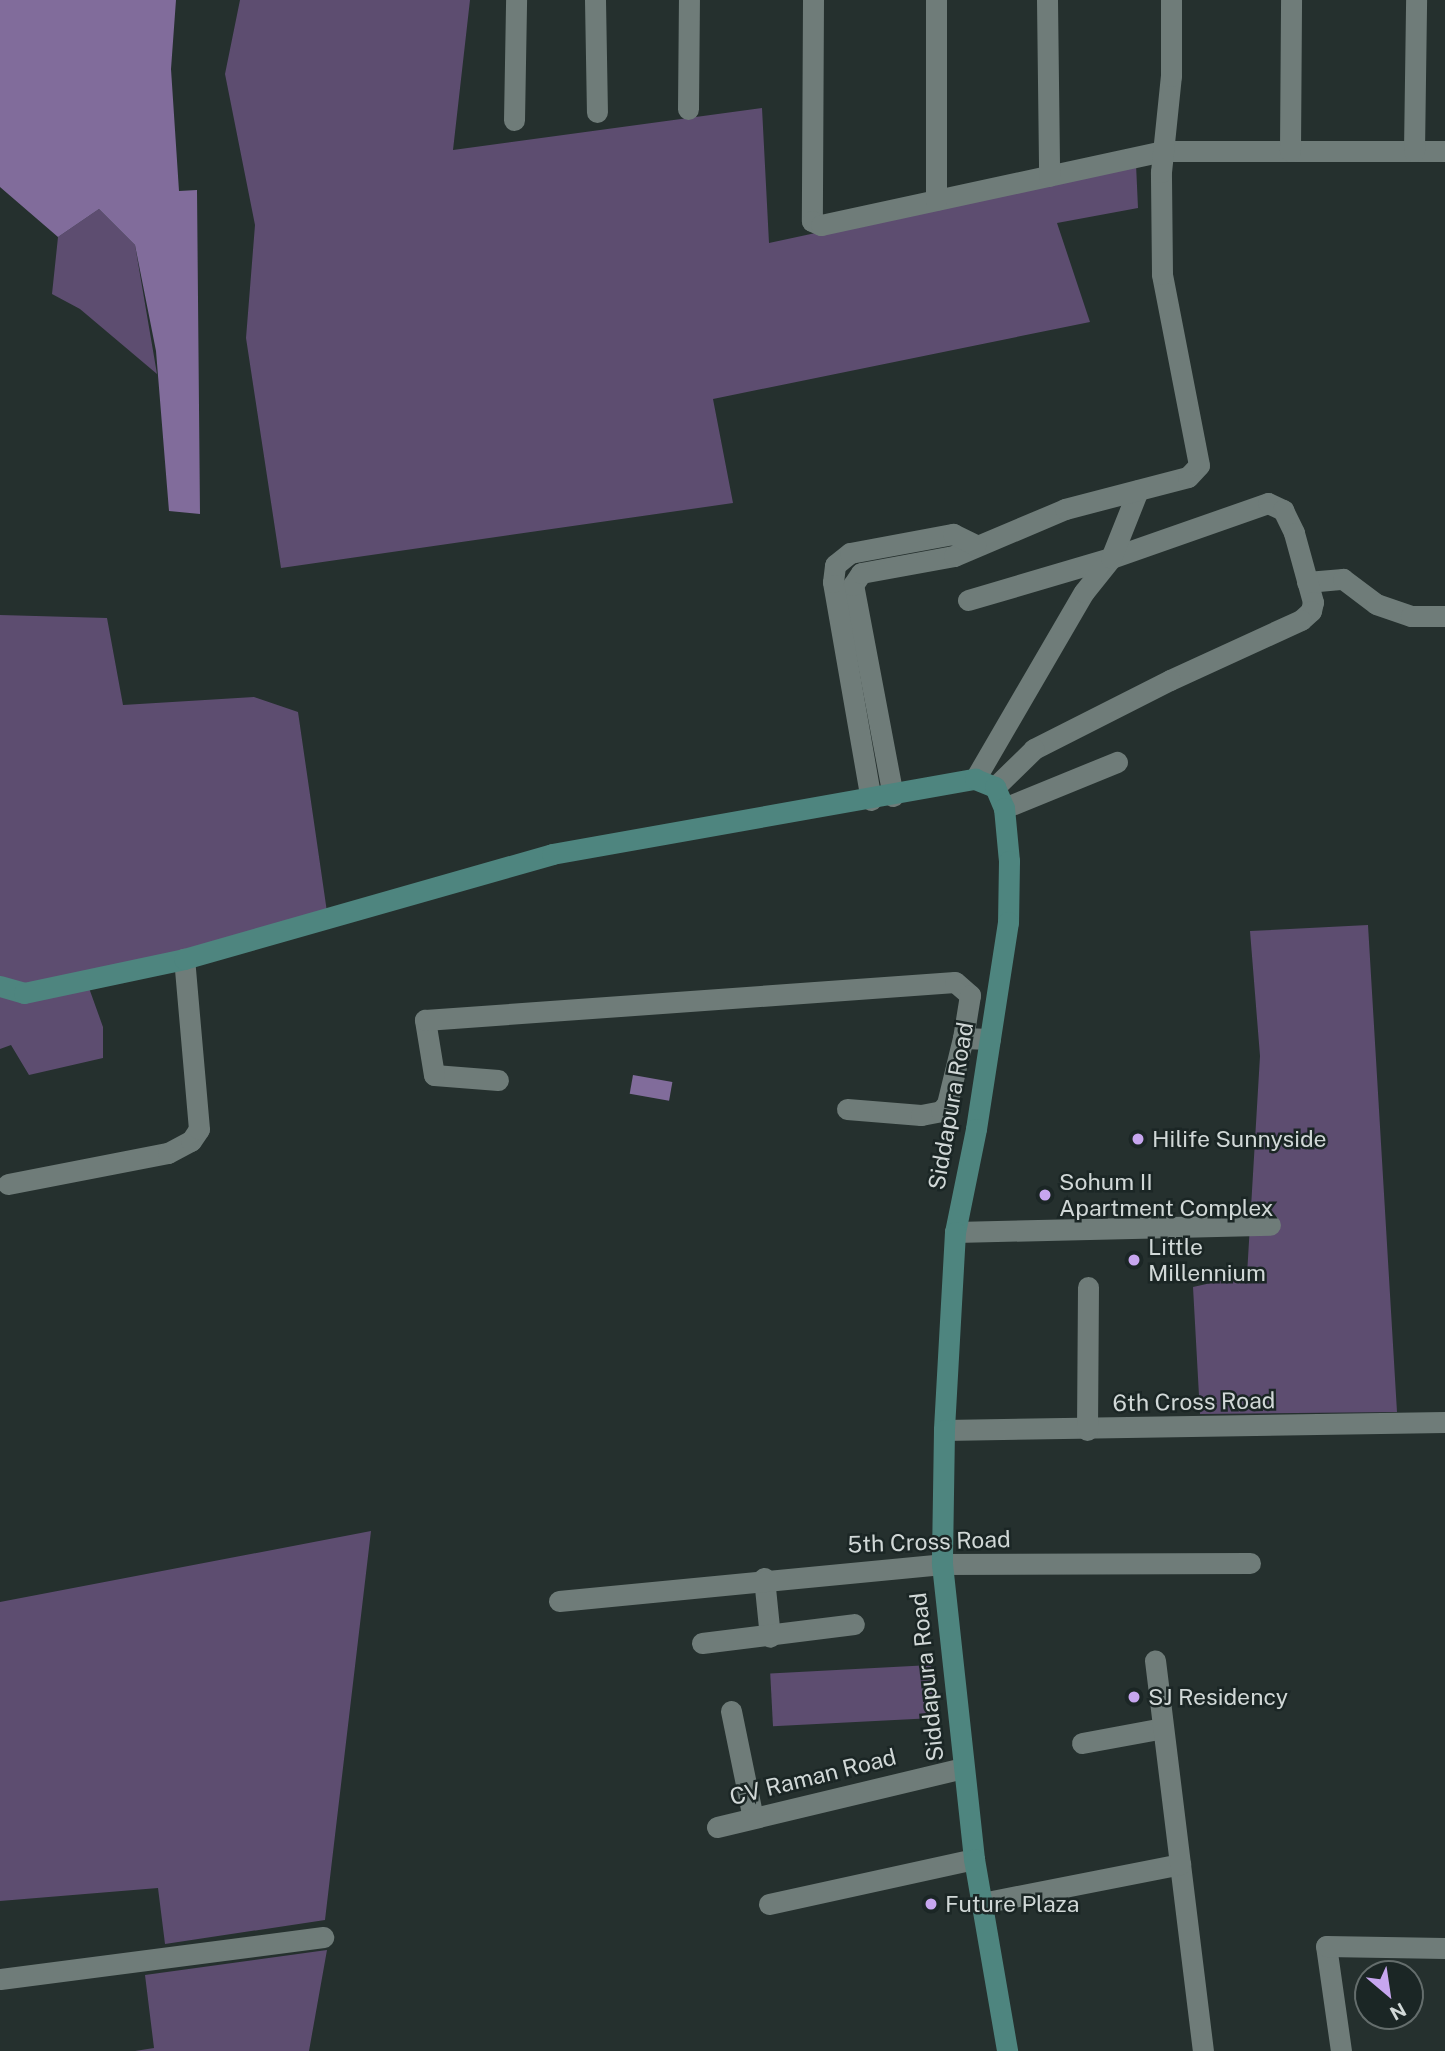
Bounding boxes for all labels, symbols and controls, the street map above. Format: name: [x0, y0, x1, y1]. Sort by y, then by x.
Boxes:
street label: Siddapura Road: [923, 1020, 979, 1192]
place label: Hilife Sunnyside: [1152, 1125, 1327, 1153]
marker: Hilife Sunnyside: [1130, 1131, 1146, 1147]
place label: Sohum II Apartment Complex: [1059, 1168, 1273, 1222]
marker: Sohum II Apartment Complex: [1037, 1187, 1053, 1203]
place label: Little Millennium: [1148, 1233, 1266, 1287]
marker: Little Millennium: [1126, 1252, 1142, 1268]
street label: 6th Cross Road: [1112, 1387, 1276, 1417]
street label: 5th Cross Road: [847, 1525, 1011, 1559]
street label: Siddapura Road: [904, 1591, 950, 1763]
place label: SJ Residency: [1148, 1683, 1288, 1711]
marker: SJ Residency: [1126, 1689, 1142, 1705]
street label: CV Raman Road: [727, 1743, 899, 1811]
place label: Future Plaza: [945, 1890, 1080, 1918]
marker: Future Plaza: [923, 1896, 939, 1912]
north arrow: [1354, 1960, 1424, 2030]
text: N: [1386, 1998, 1410, 2025]

